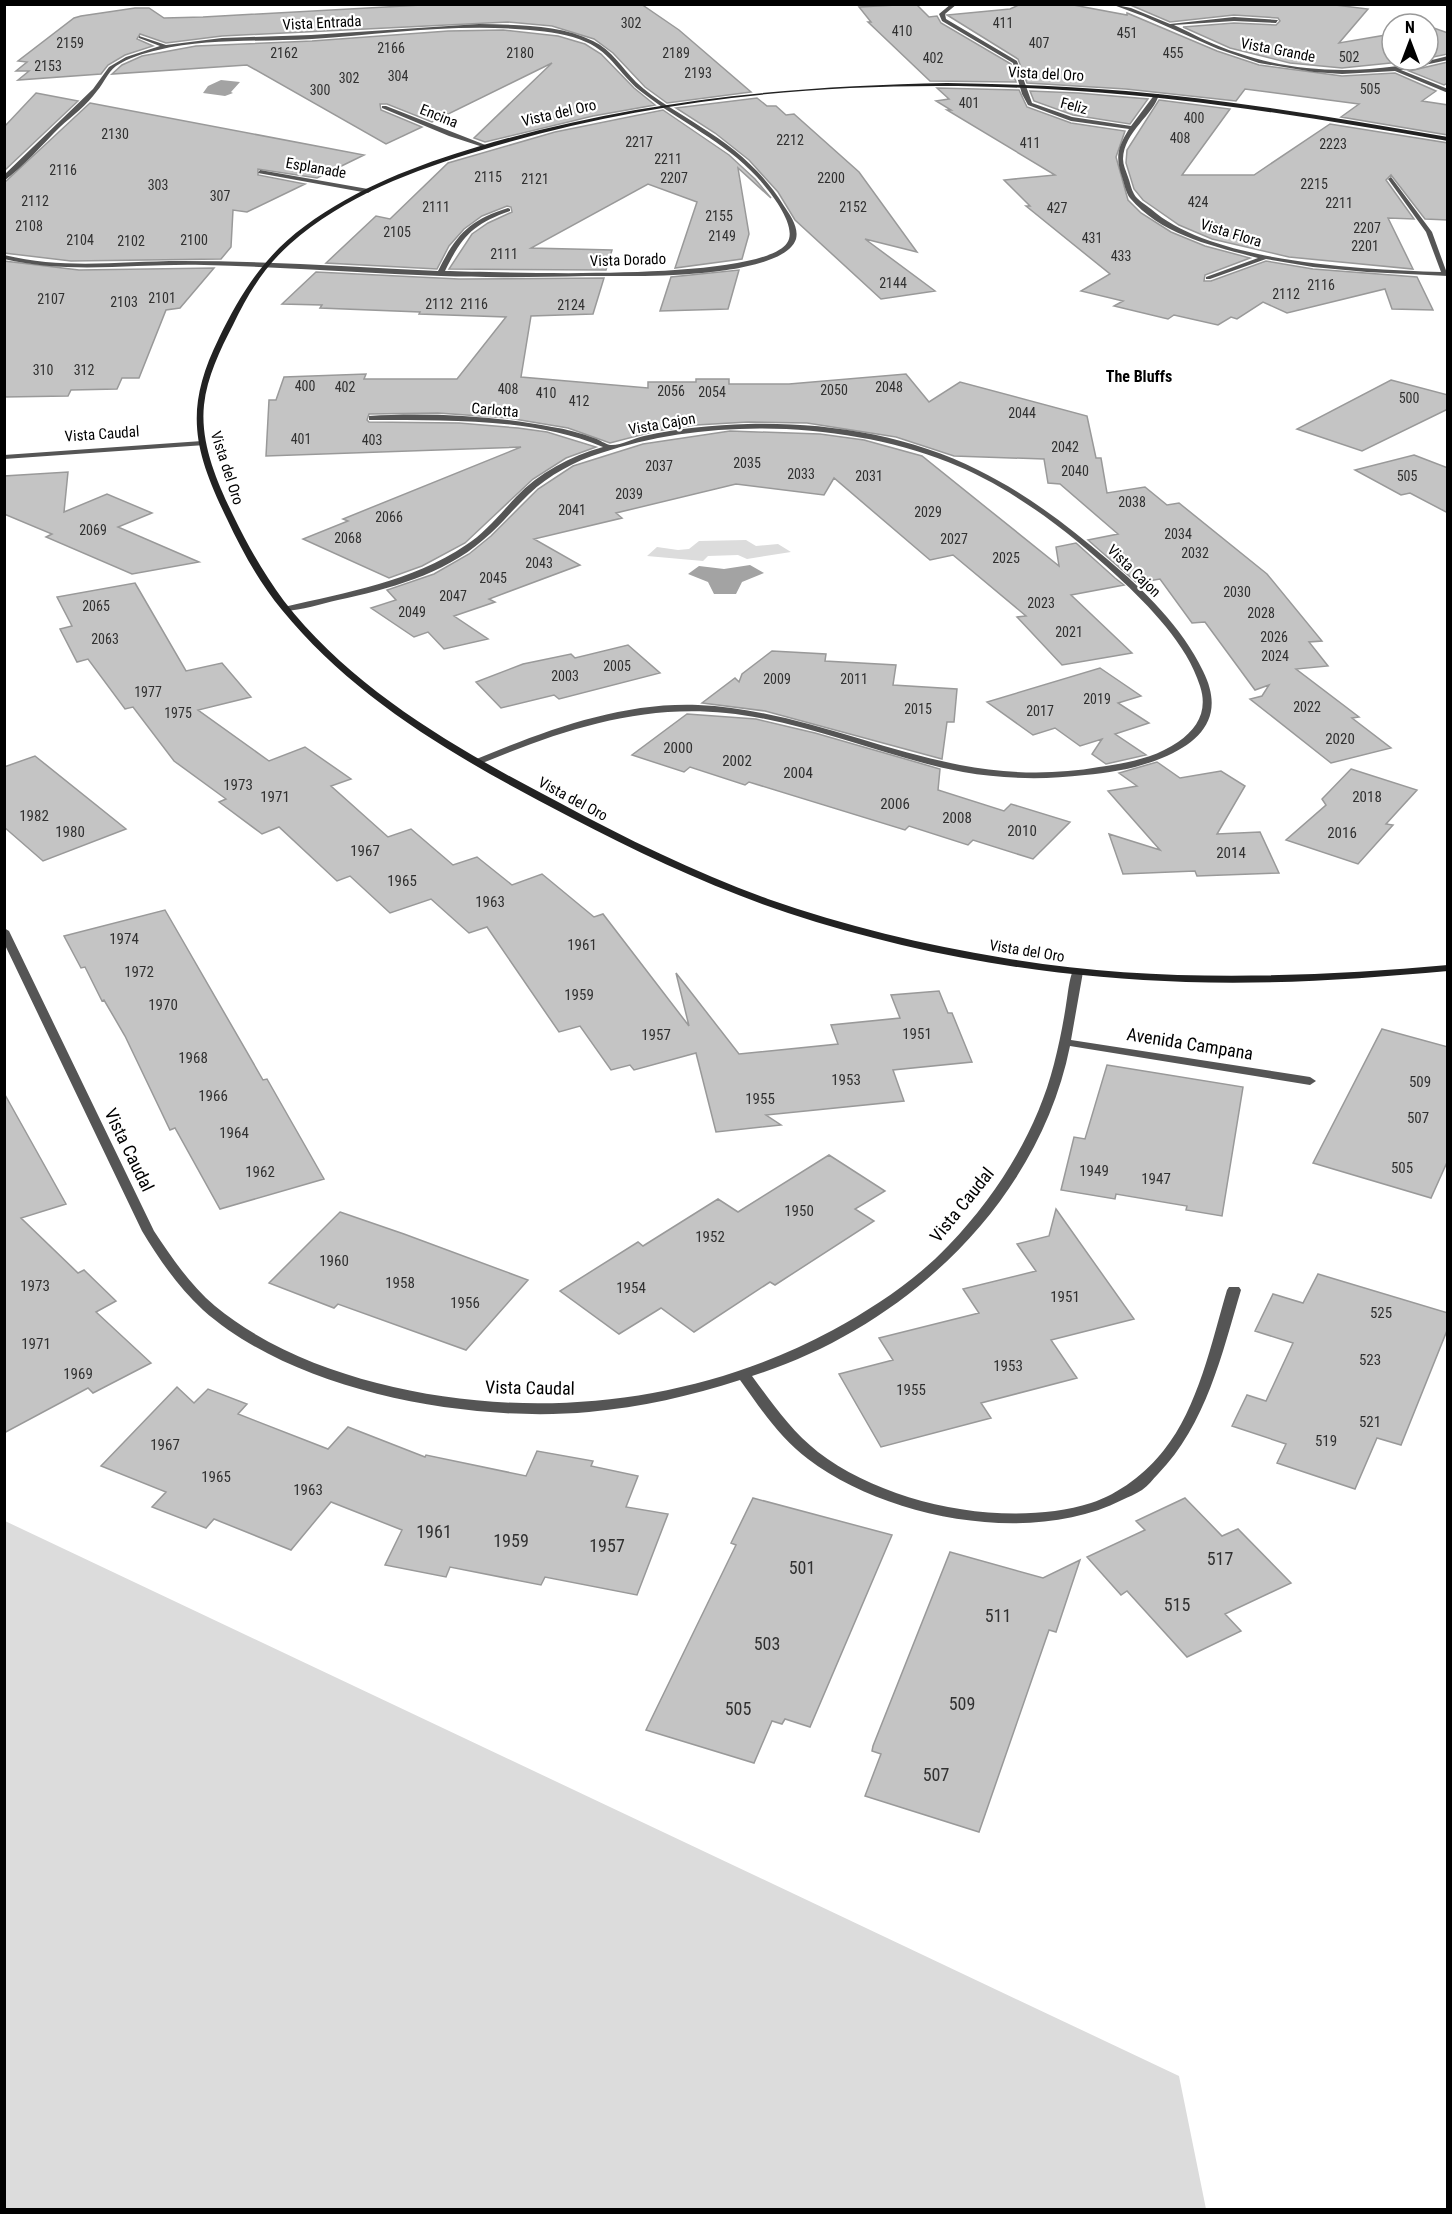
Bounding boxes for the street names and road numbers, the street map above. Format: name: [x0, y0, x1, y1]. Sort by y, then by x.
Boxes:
street label: Vista Entrada: [282, 12, 362, 34]
street label: Vista Grande: [1239, 34, 1317, 66]
street label: Vista del Oro: [1008, 63, 1084, 85]
street label: Feliz: [1058, 94, 1090, 118]
street label: Vista del Oro: [520, 96, 598, 130]
street label: Encina: [417, 100, 461, 132]
street label: Esplanade: [284, 154, 348, 182]
street label: Vista Flora: [1198, 215, 1264, 251]
street label: Vista Dorado: [590, 250, 666, 270]
street label: Carlotta: [471, 399, 519, 421]
street label: Vista Cajon: [627, 409, 697, 439]
street label: Vista Caudal: [64, 422, 140, 446]
street label: Vista del Oro: [207, 429, 247, 507]
street label: Vista Cajon: [1103, 541, 1165, 601]
street label: Vista del Oro: [535, 773, 611, 825]
street label: Vista del Oro: [988, 936, 1066, 966]
street label: Avenida Campana: [1125, 1023, 1255, 1064]
street label: Vista Caudal: [100, 1105, 159, 1195]
street label: Vista Caudal: [925, 1163, 998, 1246]
street label: Vista Caudal: [485, 1376, 575, 1399]

